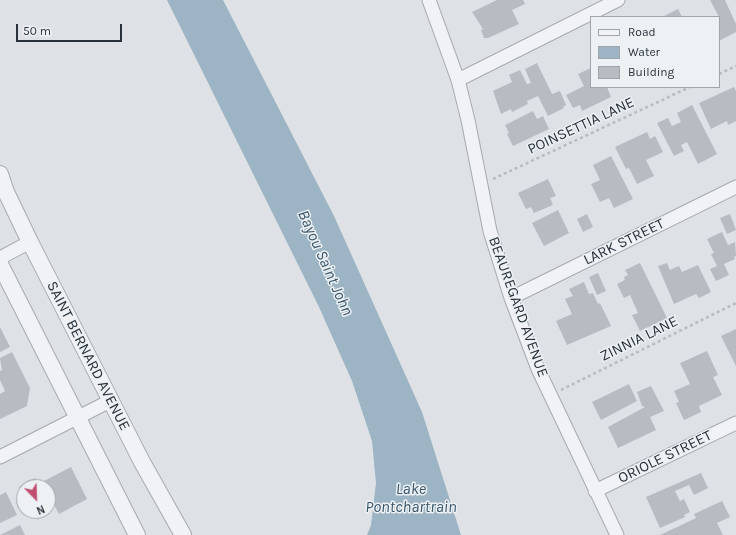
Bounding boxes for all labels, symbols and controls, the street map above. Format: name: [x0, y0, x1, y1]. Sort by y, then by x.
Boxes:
scale bar: [18, 16, 124, 42]
legend: [590, 16, 720, 88]
text: 50 m: [23, 24, 51, 38]
text: Road: [628, 25, 656, 39]
text: Water: [628, 45, 660, 59]
text: Building: [628, 65, 674, 79]
street label: POINSETTIA LANE: [525, 93, 637, 159]
water label: Bayou Saint John: [293, 207, 357, 319]
street label: LARK STREET: [581, 215, 667, 269]
street label: BEAUREGARD AVENUE: [484, 234, 552, 380]
street label: SAINT BERNARD AVENUE: [42, 278, 134, 434]
street label: ZINNIA LANE: [597, 312, 681, 366]
street label: ORIOLE STREET: [615, 427, 715, 487]
north arrow: [16, 479, 56, 519]
water label: Lake Pontchartrain: [365, 479, 457, 517]
text: N: [34, 502, 47, 517]

